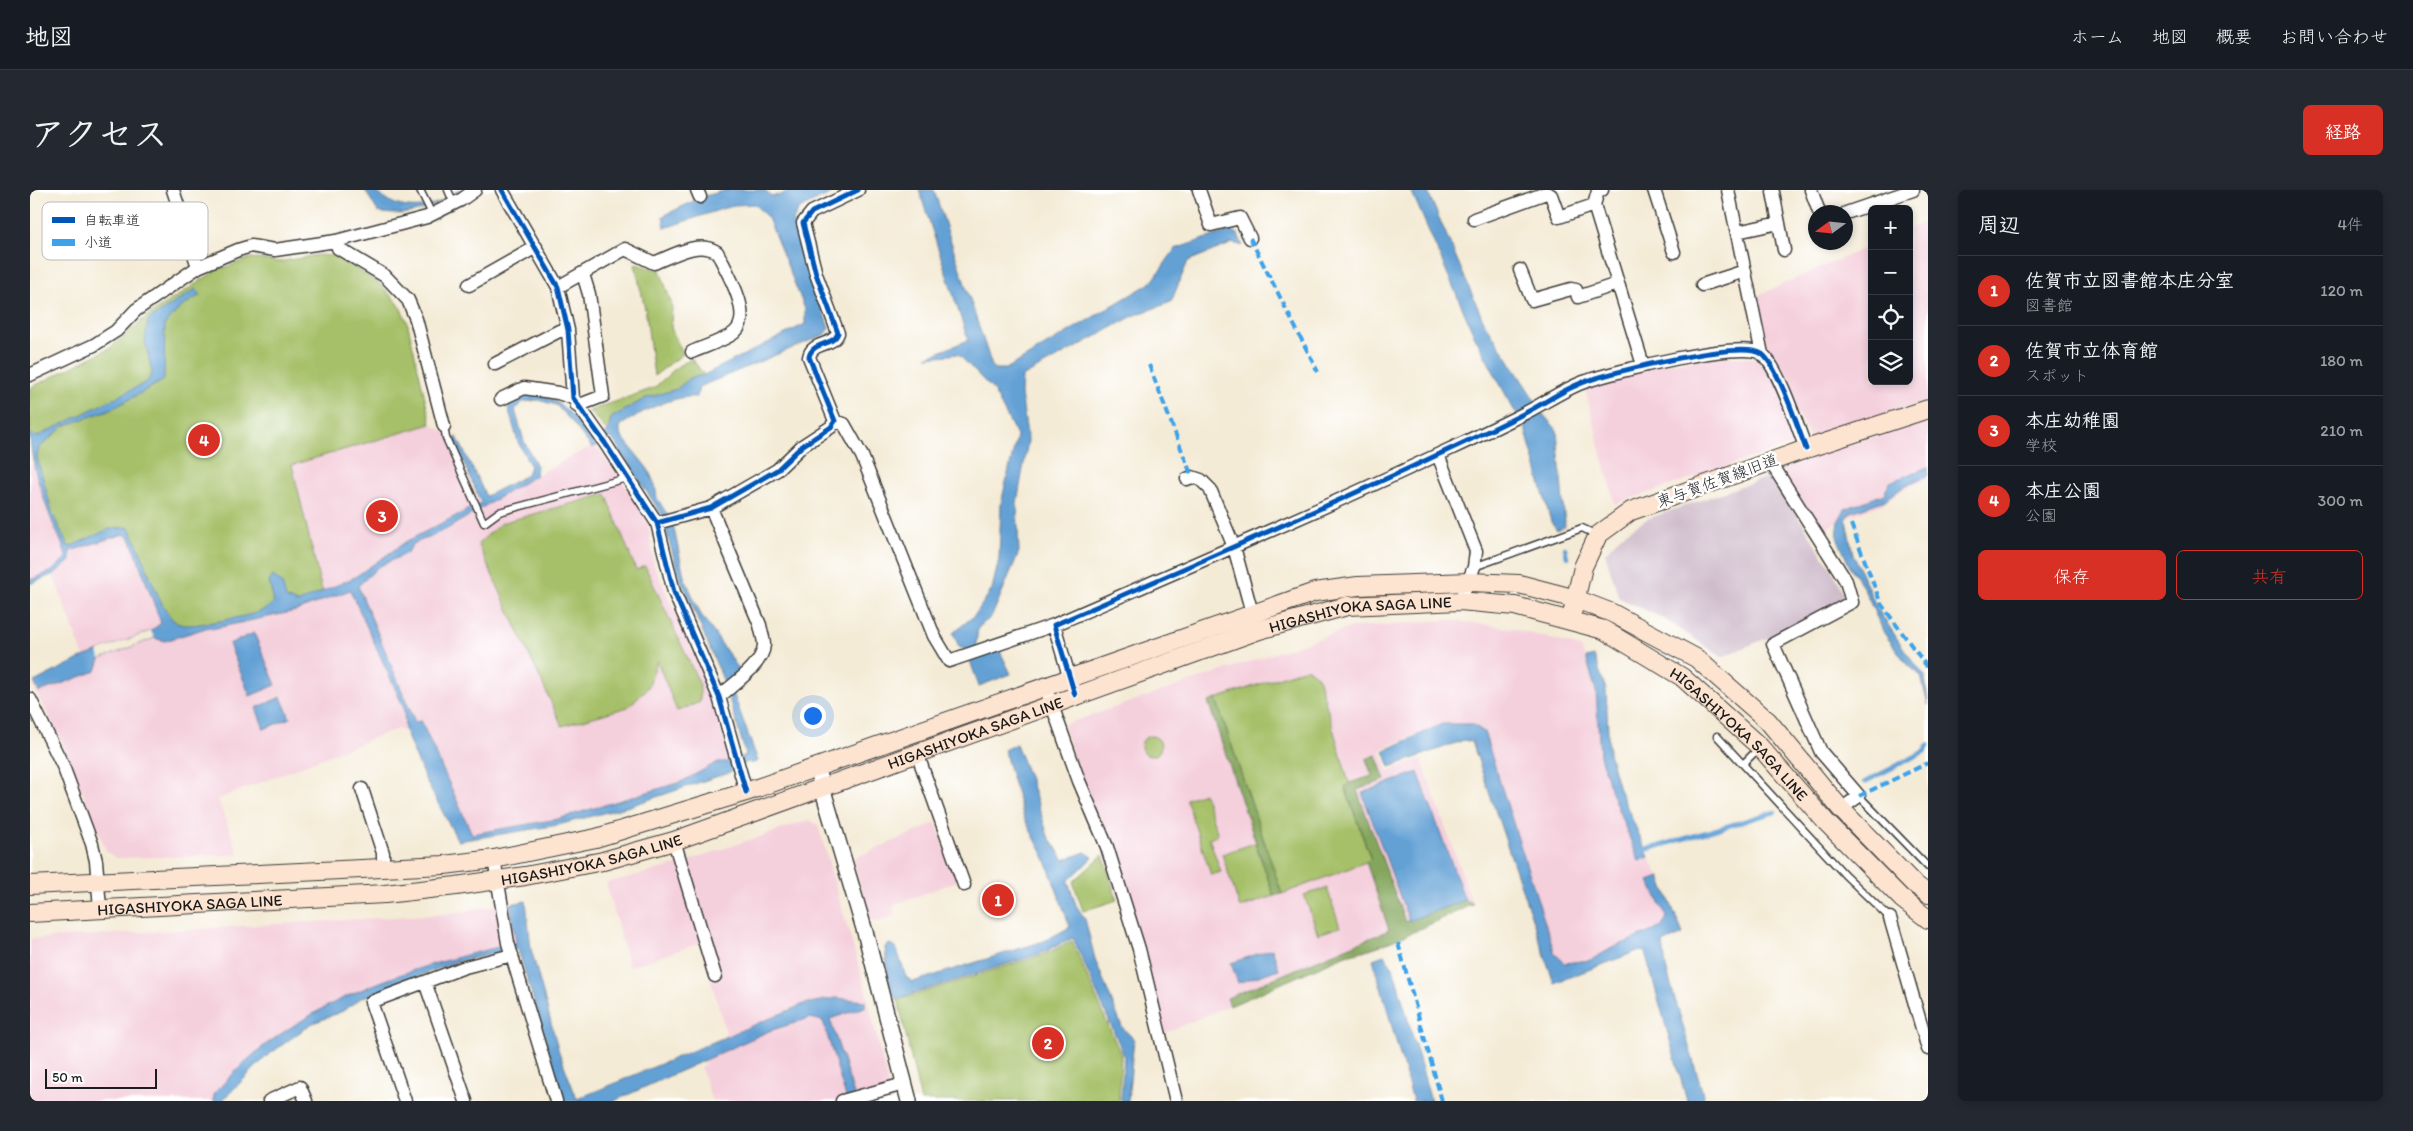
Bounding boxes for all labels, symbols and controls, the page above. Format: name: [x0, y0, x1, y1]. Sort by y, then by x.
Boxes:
text: 地図: [25, 22, 73, 51]
text: ホーム: [2071, 26, 2124, 48]
text: 地図: [2152, 26, 2188, 48]
text: 概要: [2216, 26, 2252, 48]
text: お問い合わせ: [2280, 26, 2388, 48]
button: 経路: [2303, 105, 2383, 155]
text: アクセス: [30, 113, 168, 155]
legend: [42, 202, 208, 260]
north arrow: [1808, 205, 1853, 250]
map controls: [1868, 205, 1913, 385]
button: +: [1868, 205, 1913, 250]
text: 自転車道: [84, 212, 140, 229]
text: 周辺: [1978, 212, 2020, 237]
text: 4件: [2337, 215, 2363, 234]
text: 小道: [84, 234, 112, 251]
button: −: [1868, 250, 1913, 295]
text: 佐賀市立図書館本庄分室: [2025, 269, 2234, 292]
text: 1: [1990, 281, 1998, 300]
text: 120 m: [2320, 281, 2363, 300]
button: locate: [1868, 295, 1913, 340]
text: 図書館: [2025, 296, 2073, 315]
text: 佐賀市立体育館: [2025, 339, 2158, 362]
button: layers: [1868, 340, 1913, 385]
text: 2: [1990, 351, 1998, 370]
text: 180 m: [2320, 351, 2363, 370]
text: スポット: [2025, 366, 2089, 385]
text: 本庄幼稚園: [2025, 409, 2120, 432]
pin: 4: [188, 421, 220, 459]
text: 3: [1990, 421, 1998, 440]
text: 210 m: [2320, 421, 2363, 440]
text: 学校: [2025, 436, 2057, 455]
street label: 東与賀佐賀線旧道: [1654, 450, 1781, 511]
text: 本庄公園: [2025, 479, 2101, 502]
text: 4: [1989, 491, 1999, 510]
text: 300 m: [2318, 491, 2363, 510]
pin: 3: [366, 497, 398, 535]
text: 公園: [2025, 506, 2057, 525]
button: 保存: [1978, 550, 2166, 600]
button: 共有: [2176, 550, 2363, 600]
street label: HIGASHIYOKA SAGA LINE: [1267, 592, 1452, 637]
street label: HIGASHIYOKA SAGA LINE: [1666, 663, 1812, 805]
street label: HIGASHIYOKA SAGA LINE: [885, 692, 1066, 773]
your location: [800, 703, 826, 729]
street label: HIGASHIYOKA SAGA LINE: [500, 830, 685, 889]
pin: 1: [982, 881, 1014, 919]
street label: HIGASHIYOKA SAGA LINE: [97, 891, 283, 919]
pin: 2: [1032, 1024, 1064, 1062]
scale bar: [45, 1066, 158, 1089]
text: 50 m: [52, 1069, 83, 1086]

